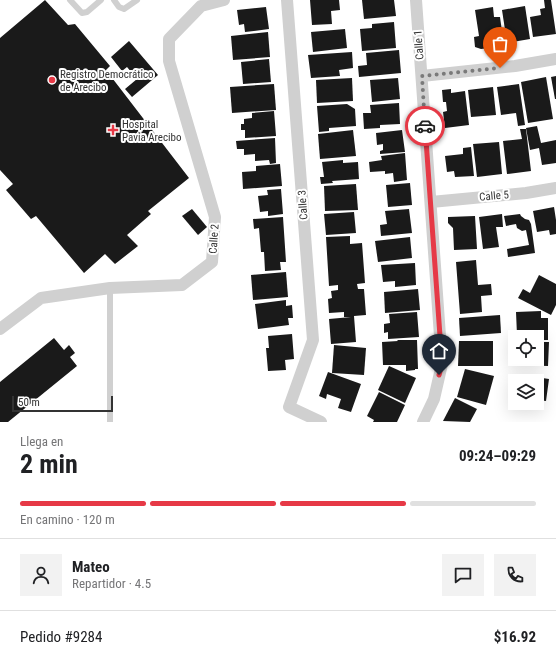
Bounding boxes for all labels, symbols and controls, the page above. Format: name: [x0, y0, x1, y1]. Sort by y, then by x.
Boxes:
pin: [483, 27, 517, 68]
street label: Calle 1: [411, 30, 427, 60]
icon: bag: [489, 33, 511, 55]
place label: Registro Democrático de Arecibo: [60, 68, 154, 94]
marker: Registro Democrático de Arecibo: [47, 75, 57, 85]
courier: [405, 106, 445, 146]
icon: car: [414, 115, 436, 137]
place label: Hospital Pavia Arecibo: [122, 118, 182, 144]
marker: Hospital Pavia Arecibo: [107, 124, 119, 136]
street label: Calle 5: [479, 188, 509, 204]
street label: Calle 3: [295, 190, 311, 220]
street label: Calle 2: [206, 224, 222, 254]
map controls: [508, 330, 544, 410]
button: locate: [508, 330, 544, 366]
pin: [422, 334, 456, 375]
icon: home: [428, 340, 450, 362]
button: layers: [508, 374, 544, 410]
scale bar: [12, 394, 113, 413]
text: 50 m: [18, 396, 40, 409]
text: Llega en: [20, 434, 63, 449]
text: 09:24–09:29: [459, 447, 536, 465]
text: 2 min: [20, 449, 78, 479]
text: En camino · 120 m: [20, 512, 115, 527]
button: person: [20, 554, 62, 596]
button: chat: [442, 554, 484, 596]
button: phone: [494, 554, 536, 596]
text: Mateo: [72, 558, 110, 576]
text: Repartidor · 4.5: [72, 576, 151, 591]
text: Pedido #9284: [20, 628, 102, 646]
text: $16.92: [494, 628, 536, 646]

